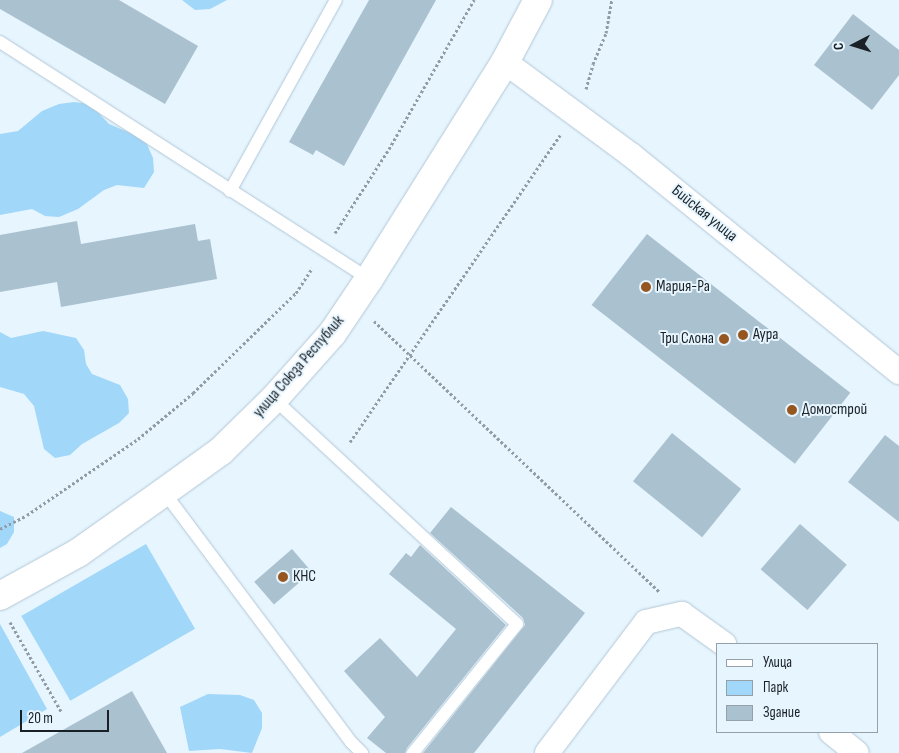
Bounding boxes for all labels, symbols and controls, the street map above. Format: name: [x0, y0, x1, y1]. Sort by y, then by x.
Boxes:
north arrow: [829, 20, 879, 70]
text: С: [830, 42, 847, 51]
street label: Бийская улица: [667, 182, 741, 246]
place label: Мария-Ра: [656, 277, 710, 297]
marker: Мария-Ра: [640, 281, 652, 293]
street label: улица Союза Республик: [250, 312, 348, 422]
place label: Аура: [753, 325, 779, 345]
place label: Три Слона: [660, 329, 714, 349]
marker: Аура: [737, 329, 749, 341]
marker: Три Слона: [718, 333, 730, 345]
place label: Домострой: [802, 400, 867, 420]
marker: Домострой: [786, 404, 798, 416]
place label: КНС: [293, 567, 316, 587]
marker: КНС: [277, 571, 289, 583]
legend: [716, 643, 879, 733]
text: Улица: [763, 653, 792, 672]
text: Парк: [763, 678, 788, 697]
scale bar: [22, 700, 111, 732]
text: Здание: [763, 703, 800, 722]
text: 20 m: [28, 709, 53, 728]

